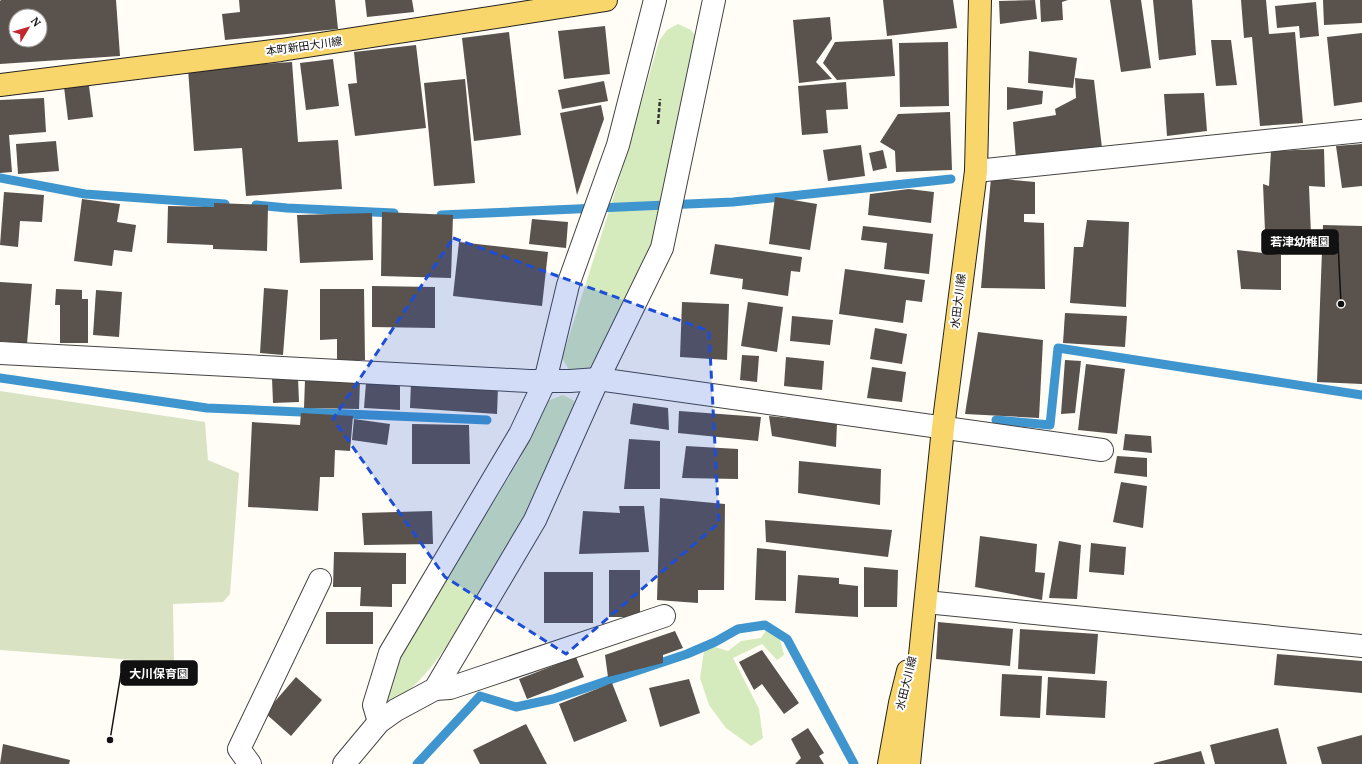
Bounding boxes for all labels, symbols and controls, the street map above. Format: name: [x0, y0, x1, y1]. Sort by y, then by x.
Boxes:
north arrow: [8, 8, 48, 48]
text: N: [28, 14, 44, 30]
street label: 本町新田大川線: [265, 34, 343, 58]
callout: 若津幼稚園: [1262, 230, 1338, 254]
text: 若津幼稚園: [1270, 234, 1330, 249]
street label: 水田大川線: [948, 273, 968, 329]
street label: 水田大川線: [893, 655, 919, 711]
callout: 大川保育園: [121, 661, 197, 685]
text: 大川保育園: [129, 666, 189, 681]

